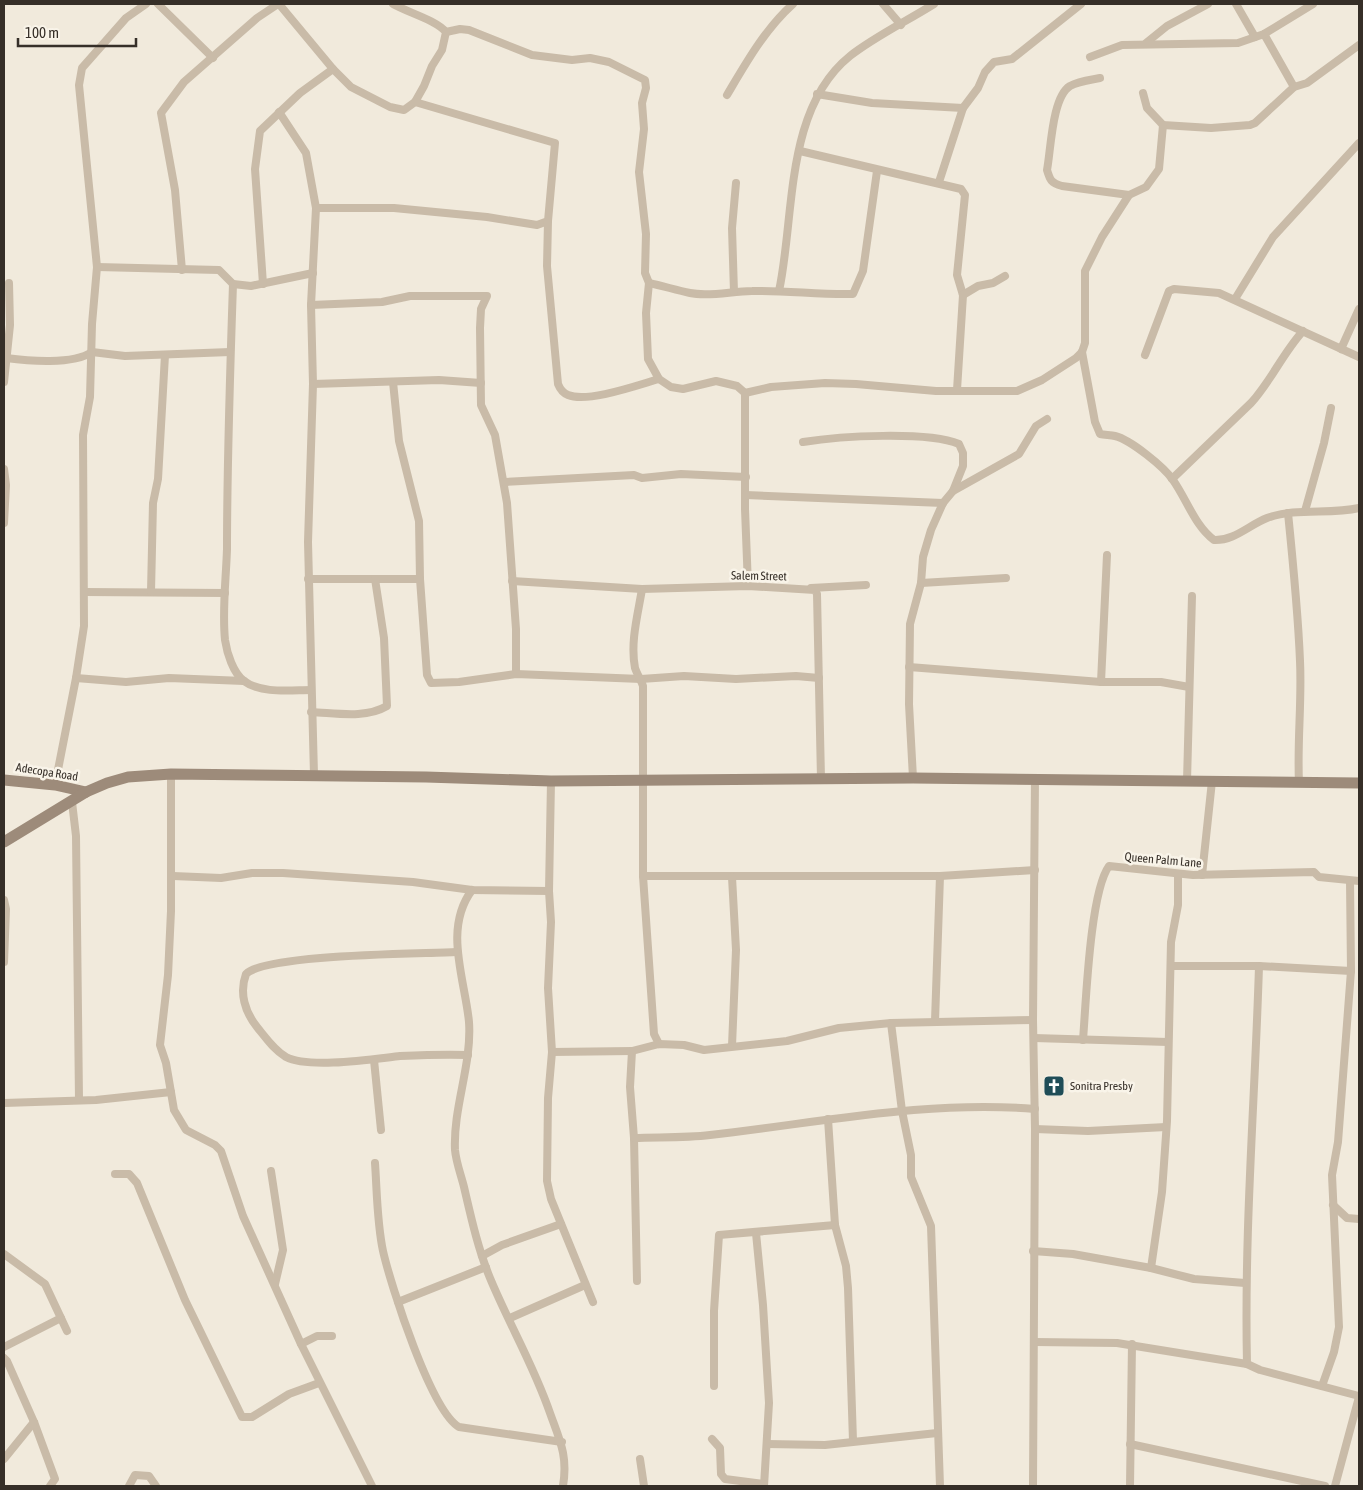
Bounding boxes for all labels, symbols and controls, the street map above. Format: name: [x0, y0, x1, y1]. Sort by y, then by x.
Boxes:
scale bar: [18, 15, 135, 47]
text: 100 m: [25, 24, 59, 41]
street label: Salem Street: [731, 569, 788, 583]
street label: Adecopa Road: [15, 760, 79, 784]
street label: Queen Palm Lane: [1124, 850, 1202, 870]
church icon: Sonitra Presby: [1042, 1074, 1066, 1098]
place label: Sonitra Presby: [1070, 1079, 1133, 1093]

